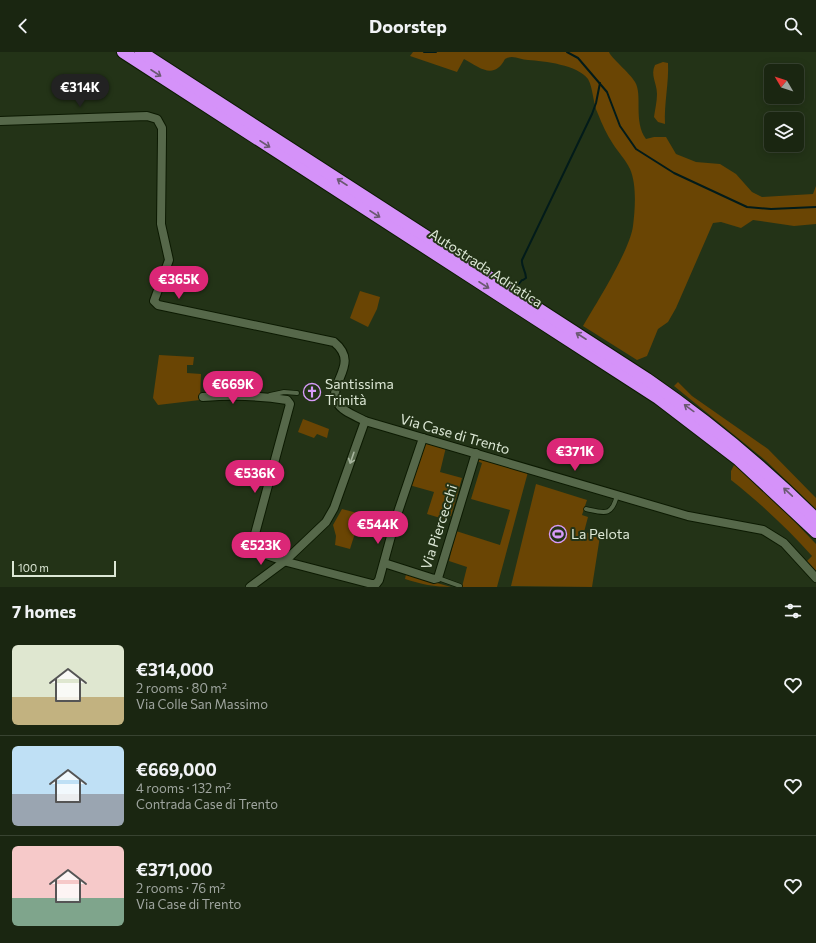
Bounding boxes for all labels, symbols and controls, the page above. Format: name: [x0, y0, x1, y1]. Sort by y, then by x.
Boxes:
icon: back: [12, 15, 34, 37]
text: Doorstep: [369, 15, 447, 37]
icon: search: [782, 15, 804, 37]
north arrow: [764, 64, 804, 104]
map controls: [764, 64, 804, 152]
one-way arrow: [150, 70, 162, 78]
pin: €314K: [52, 74, 108, 108]
text: €314K: [60, 79, 100, 95]
button: layers: [764, 112, 804, 152]
one-way arrow: [259, 140, 270, 148]
one-way arrow: [337, 178, 348, 186]
one-way arrow: [369, 210, 380, 219]
street label: Autostrada Adriatica: [426, 225, 546, 311]
pin: €365K: [151, 266, 207, 300]
text: €365K: [158, 271, 200, 287]
one-way arrow: [478, 281, 490, 289]
one-way arrow: [575, 331, 587, 339]
pin: €669K: [205, 371, 261, 405]
place label: Santissima Trinità: [325, 375, 394, 408]
text: €669K: [212, 376, 254, 392]
church icon: Santissima Trinità: [302, 382, 322, 402]
one-way arrow: [683, 404, 694, 412]
street label: Via Case di Trento: [398, 410, 512, 457]
pin: €371K: [547, 438, 603, 472]
text: €371K: [556, 443, 594, 459]
one-way arrow: [348, 451, 355, 464]
pin: €536K: [227, 460, 283, 494]
text: €536K: [234, 465, 276, 481]
street label: Via Piercecchi: [417, 482, 460, 571]
one-way arrow: [783, 487, 793, 496]
pin: €544K: [350, 511, 406, 545]
text: €544K: [357, 516, 399, 532]
sports icon: La Pelota: [548, 524, 568, 544]
place label: La Pelota: [571, 525, 630, 542]
pin: €523K: [233, 532, 289, 566]
text: €523K: [241, 537, 281, 553]
scale bar: [12, 559, 116, 578]
text: 100 m: [18, 561, 49, 574]
icon: filters: [782, 600, 804, 622]
text: 7 homes: [12, 601, 76, 622]
text: €314,000: [136, 659, 214, 680]
icon: home: [44, 661, 92, 709]
icon: heart: [782, 674, 804, 696]
text: 2 rooms · 80 m²: [136, 680, 227, 696]
text: Via Colle San Massimo: [136, 696, 268, 712]
text: €669,000: [136, 759, 217, 780]
icon: home: [44, 762, 92, 810]
icon: heart: [782, 775, 804, 797]
text: 4 rooms · 132 m²: [136, 780, 231, 796]
text: Contrada Case di Trento: [136, 796, 278, 812]
text: €371,000: [136, 859, 213, 880]
icon: home: [44, 862, 92, 910]
icon: heart: [782, 875, 804, 897]
text: 2 rooms · 76 m²: [136, 880, 225, 896]
text: Via Case di Trento: [136, 896, 241, 912]

